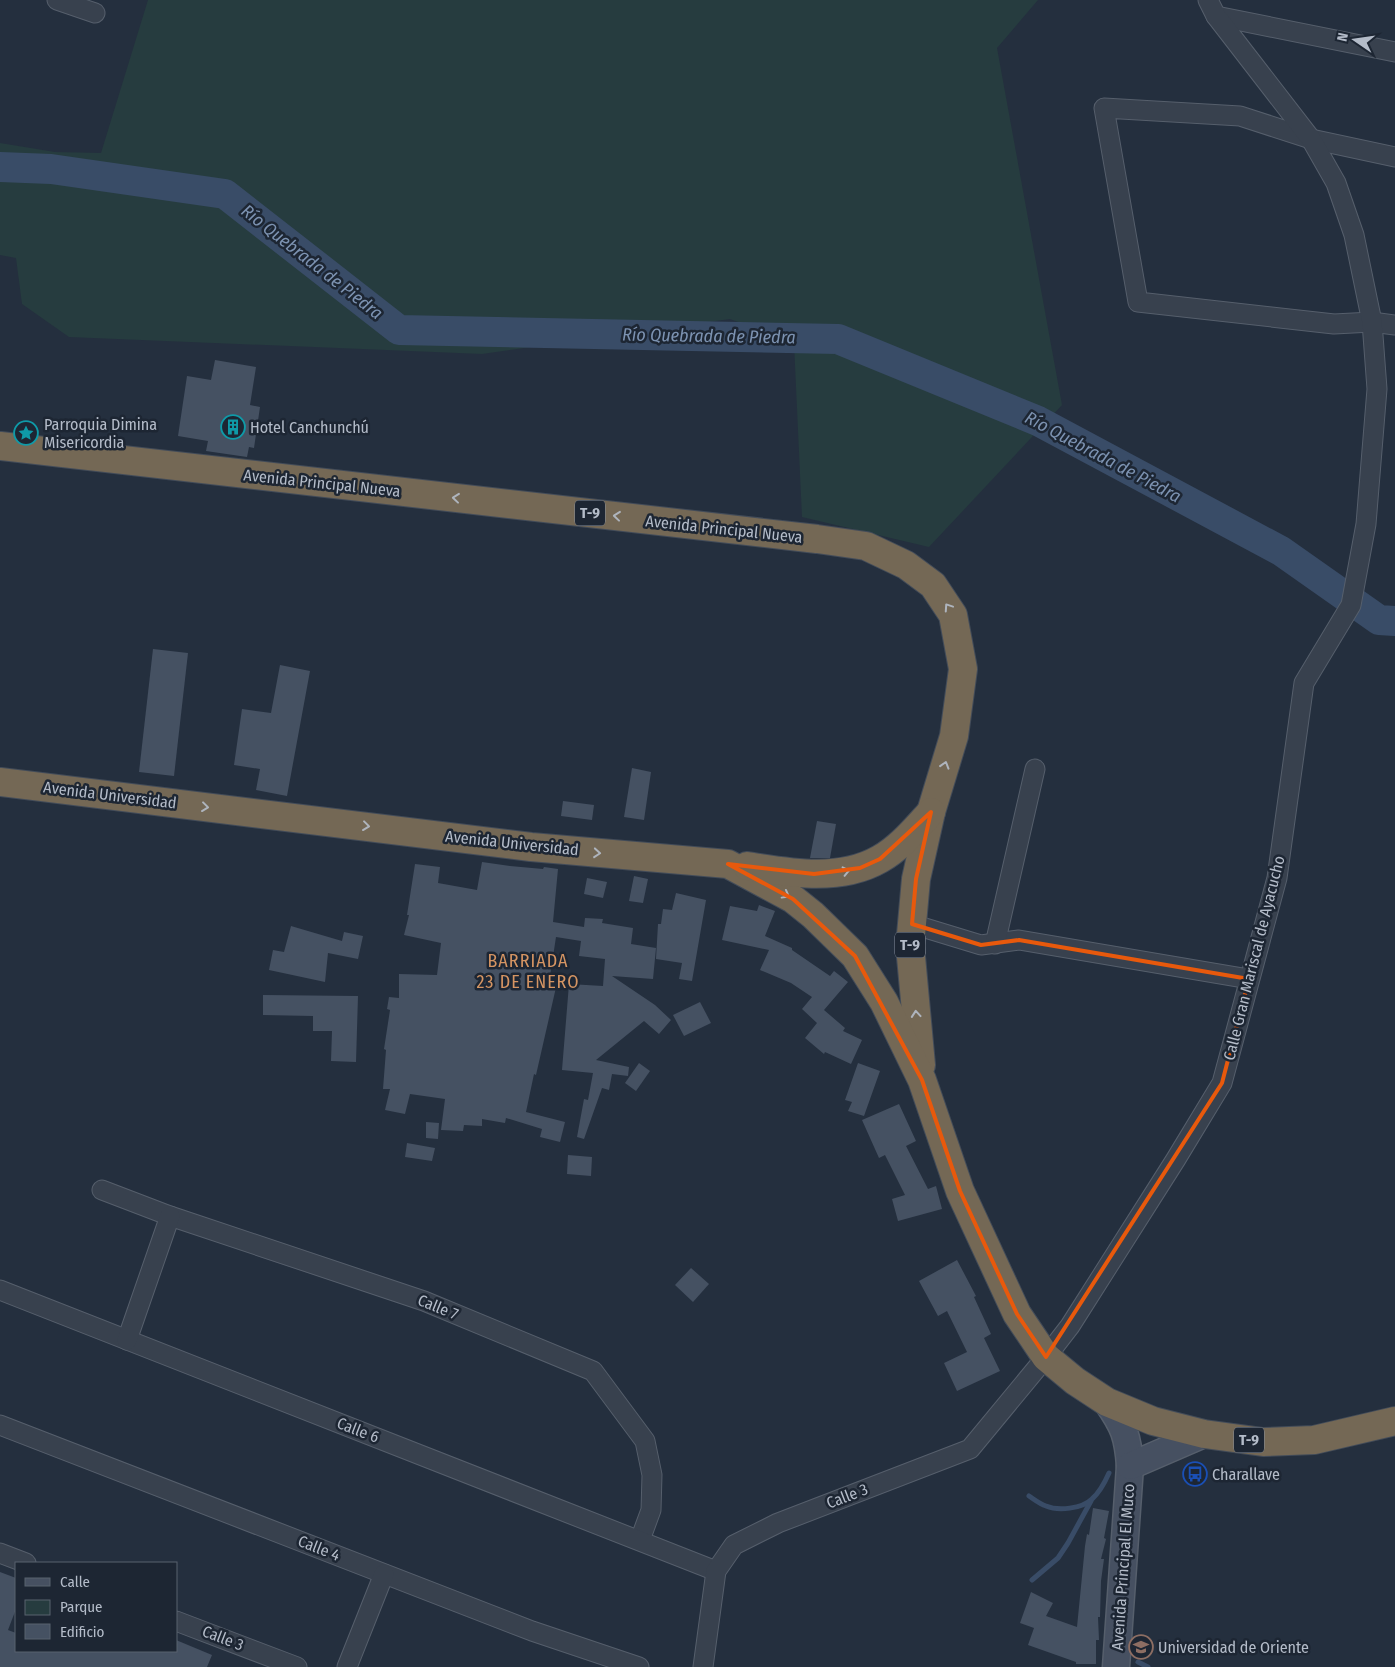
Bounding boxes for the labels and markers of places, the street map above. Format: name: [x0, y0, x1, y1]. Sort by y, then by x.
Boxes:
building icon: Hotel Canchunchú: [220, 414, 246, 440]
place label: Parroquia Dimina Misericordia: [44, 415, 157, 452]
place label: Hotel Canchunchú: [250, 418, 369, 437]
place icon: Parroquia Dimina Misericordia: [13, 420, 39, 446]
bus stop icon: Charallave: [1182, 1461, 1208, 1487]
place label: Charallave: [1212, 1465, 1280, 1484]
school or university icon: Universidad de Oriente: [1128, 1634, 1154, 1660]
place label: Universidad de Oriente: [1158, 1638, 1309, 1657]

